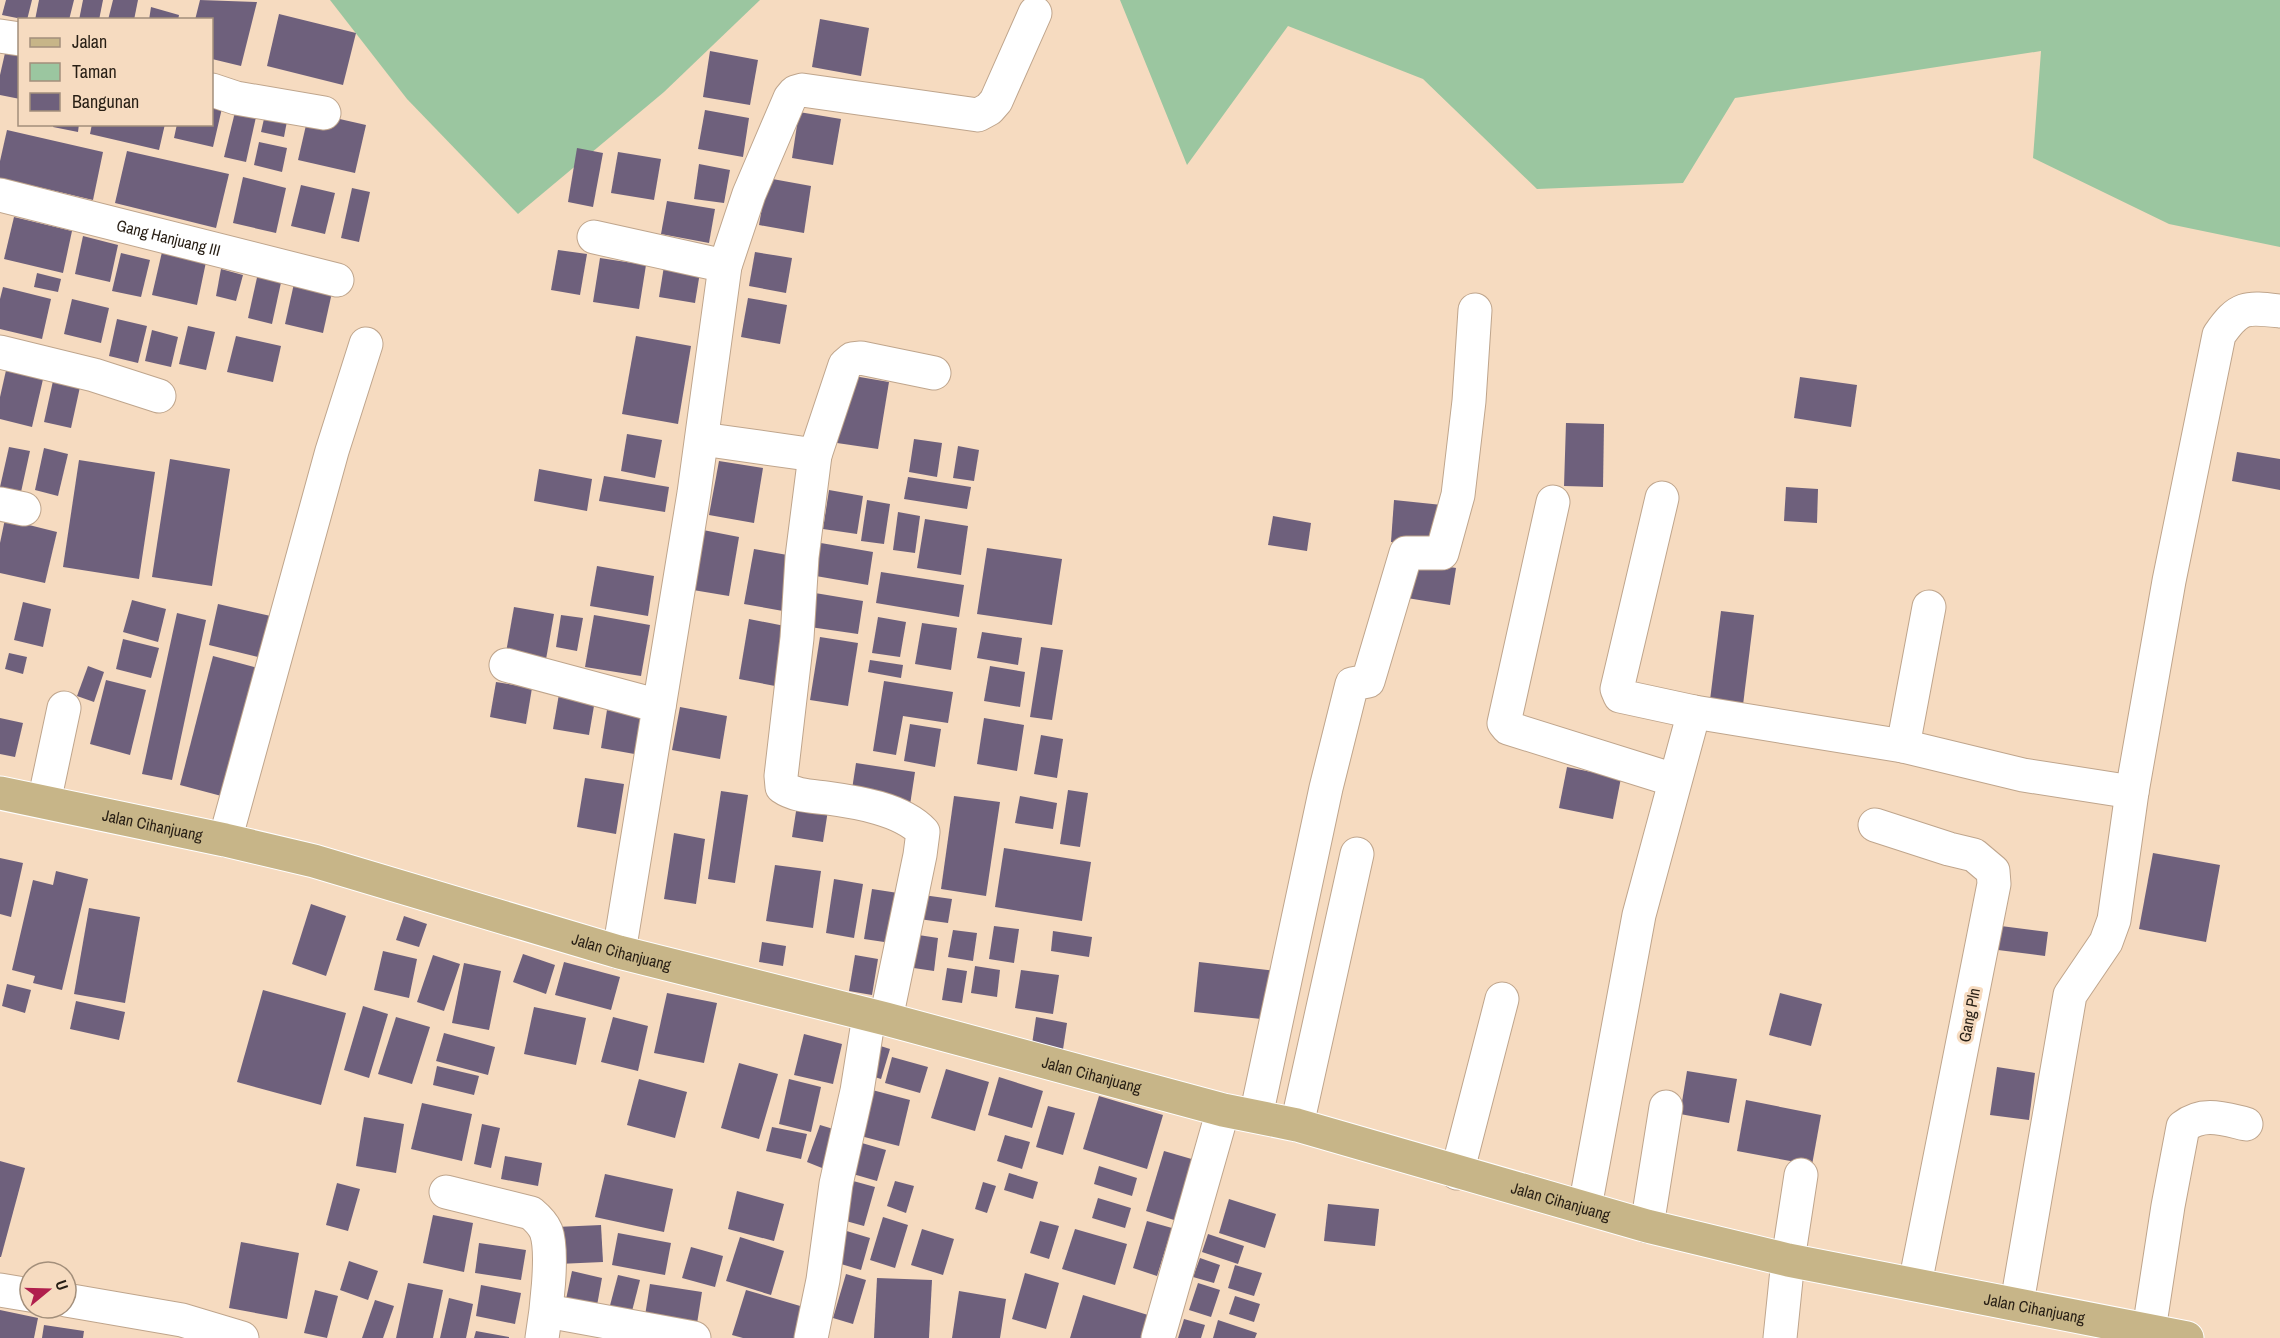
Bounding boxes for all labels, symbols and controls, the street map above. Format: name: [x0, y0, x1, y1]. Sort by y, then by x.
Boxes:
legend: [18, 18, 213, 126]
text: Jalan: [72, 29, 107, 54]
text: Taman: [72, 59, 117, 84]
text: Bangunan: [72, 89, 139, 114]
street label: Gang Hanjuang III: [114, 214, 223, 261]
street label: Jalan Cihanjuang: [100, 804, 206, 846]
street label: Jalan Cihanjuang: [569, 928, 674, 976]
street label: Gang Pln: [1953, 986, 1985, 1044]
street label: Jalan Cihanjuang: [1040, 1051, 1145, 1099]
street label: Jalan Cihanjuang: [1509, 1176, 1614, 1226]
north arrow: [18, 1260, 78, 1320]
text: U: [50, 1277, 74, 1293]
street label: Jalan Cihanjuang: [1982, 1288, 2088, 1329]

